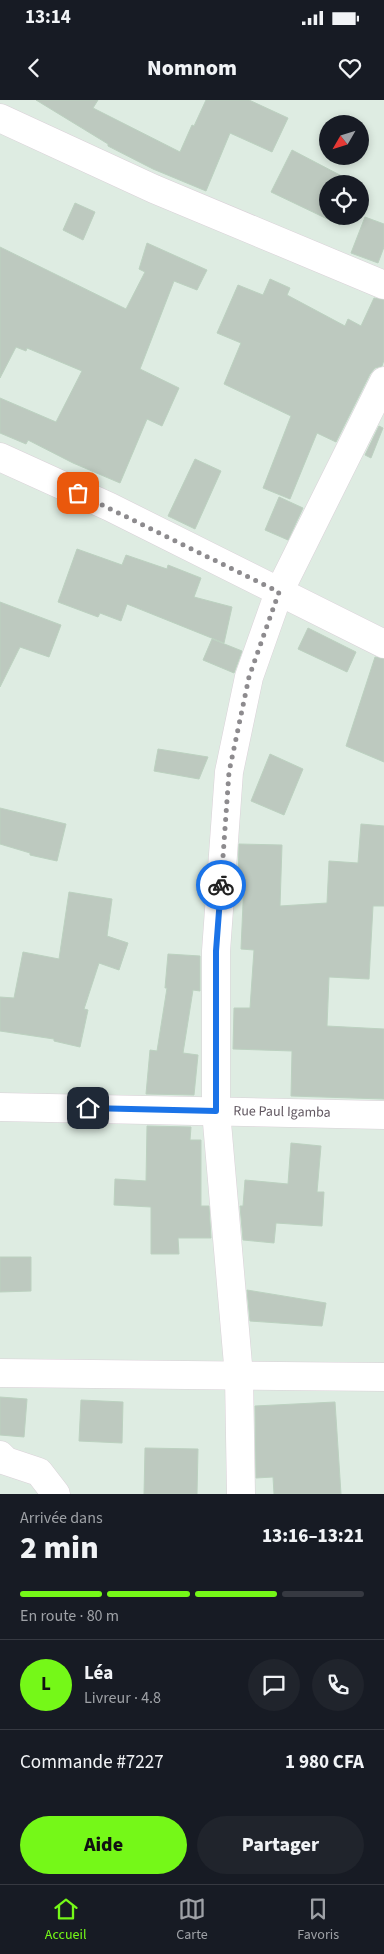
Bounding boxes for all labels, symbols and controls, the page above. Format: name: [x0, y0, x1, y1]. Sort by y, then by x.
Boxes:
text: 13:14: [25, 4, 71, 31]
text: Nomnom: [147, 52, 237, 84]
icon: back: [20, 54, 48, 82]
icon: heart: [336, 54, 364, 82]
north arrow: [319, 115, 369, 165]
map controls: [319, 115, 369, 225]
button: locate: [319, 175, 369, 225]
pin: [57, 472, 99, 514]
icon: bag: [64, 479, 92, 507]
courier: [196, 860, 246, 910]
icon: bike: [207, 871, 235, 899]
pin: [67, 1087, 109, 1129]
icon: home: [74, 1094, 102, 1122]
street label: Rue Paul Igamba: [233, 1101, 331, 1123]
text: Arrivée dans: [20, 1507, 103, 1529]
text: 13:16–13:21: [262, 1523, 364, 1550]
text: 2 min: [20, 1525, 99, 1571]
text: En route · 80 m: [20, 1605, 119, 1627]
button: chat: [248, 1659, 300, 1711]
button: phone: [312, 1659, 364, 1711]
text: Léa: [84, 1660, 113, 1687]
text: L: [41, 1671, 51, 1698]
text: Livreur · 4.8: [84, 1687, 161, 1709]
text: Commande #7227: [20, 1749, 164, 1776]
text: 1 980 CFA: [285, 1749, 364, 1776]
button: Aide: [20, 1816, 187, 1874]
button: Partager: [197, 1816, 364, 1874]
tab: Accueil: [45, 1895, 87, 1945]
tab: Carte: [176, 1895, 208, 1945]
tab: Favoris: [297, 1895, 339, 1945]

